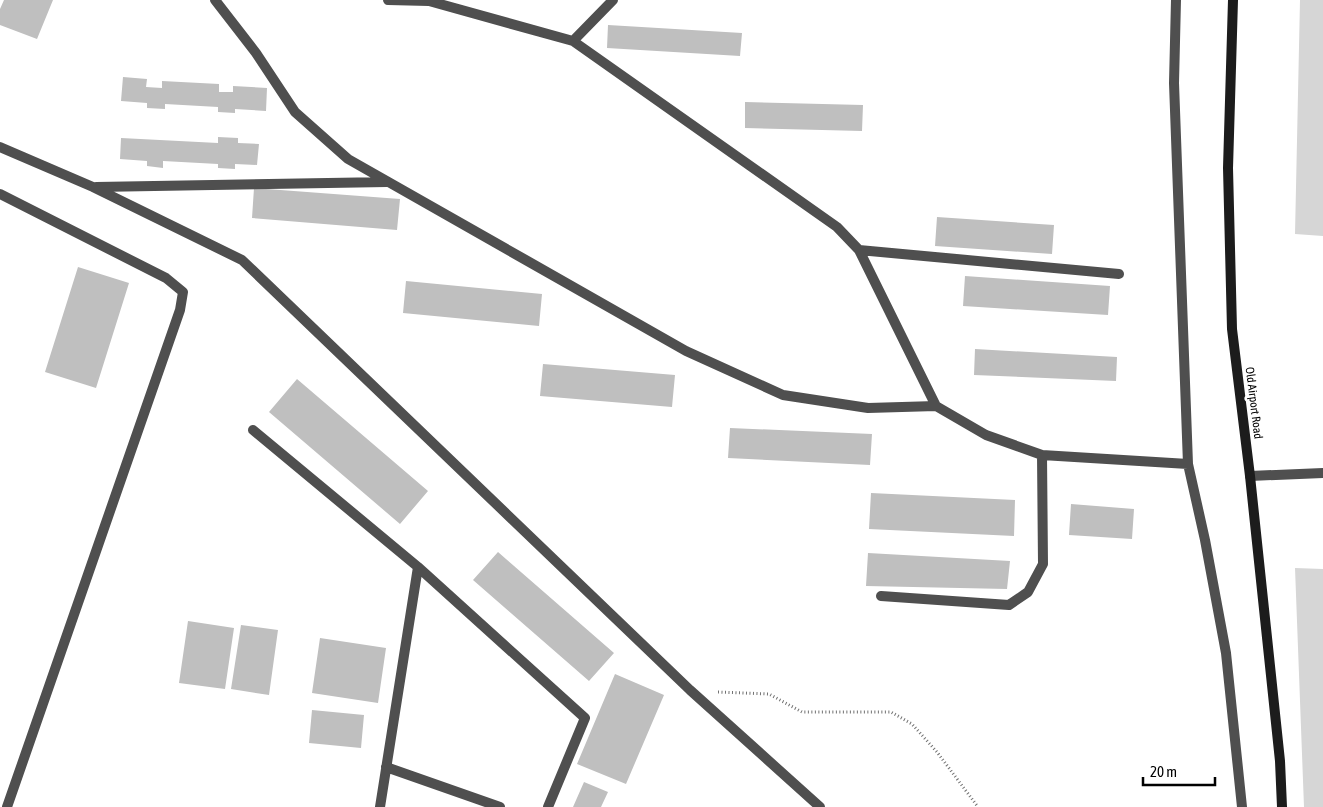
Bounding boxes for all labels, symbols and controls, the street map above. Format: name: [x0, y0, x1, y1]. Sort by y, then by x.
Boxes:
street label: Old Airport Road: [1243, 366, 1265, 440]
scale bar: [1143, 754, 1216, 786]
text: 20 m: [1150, 763, 1177, 780]

